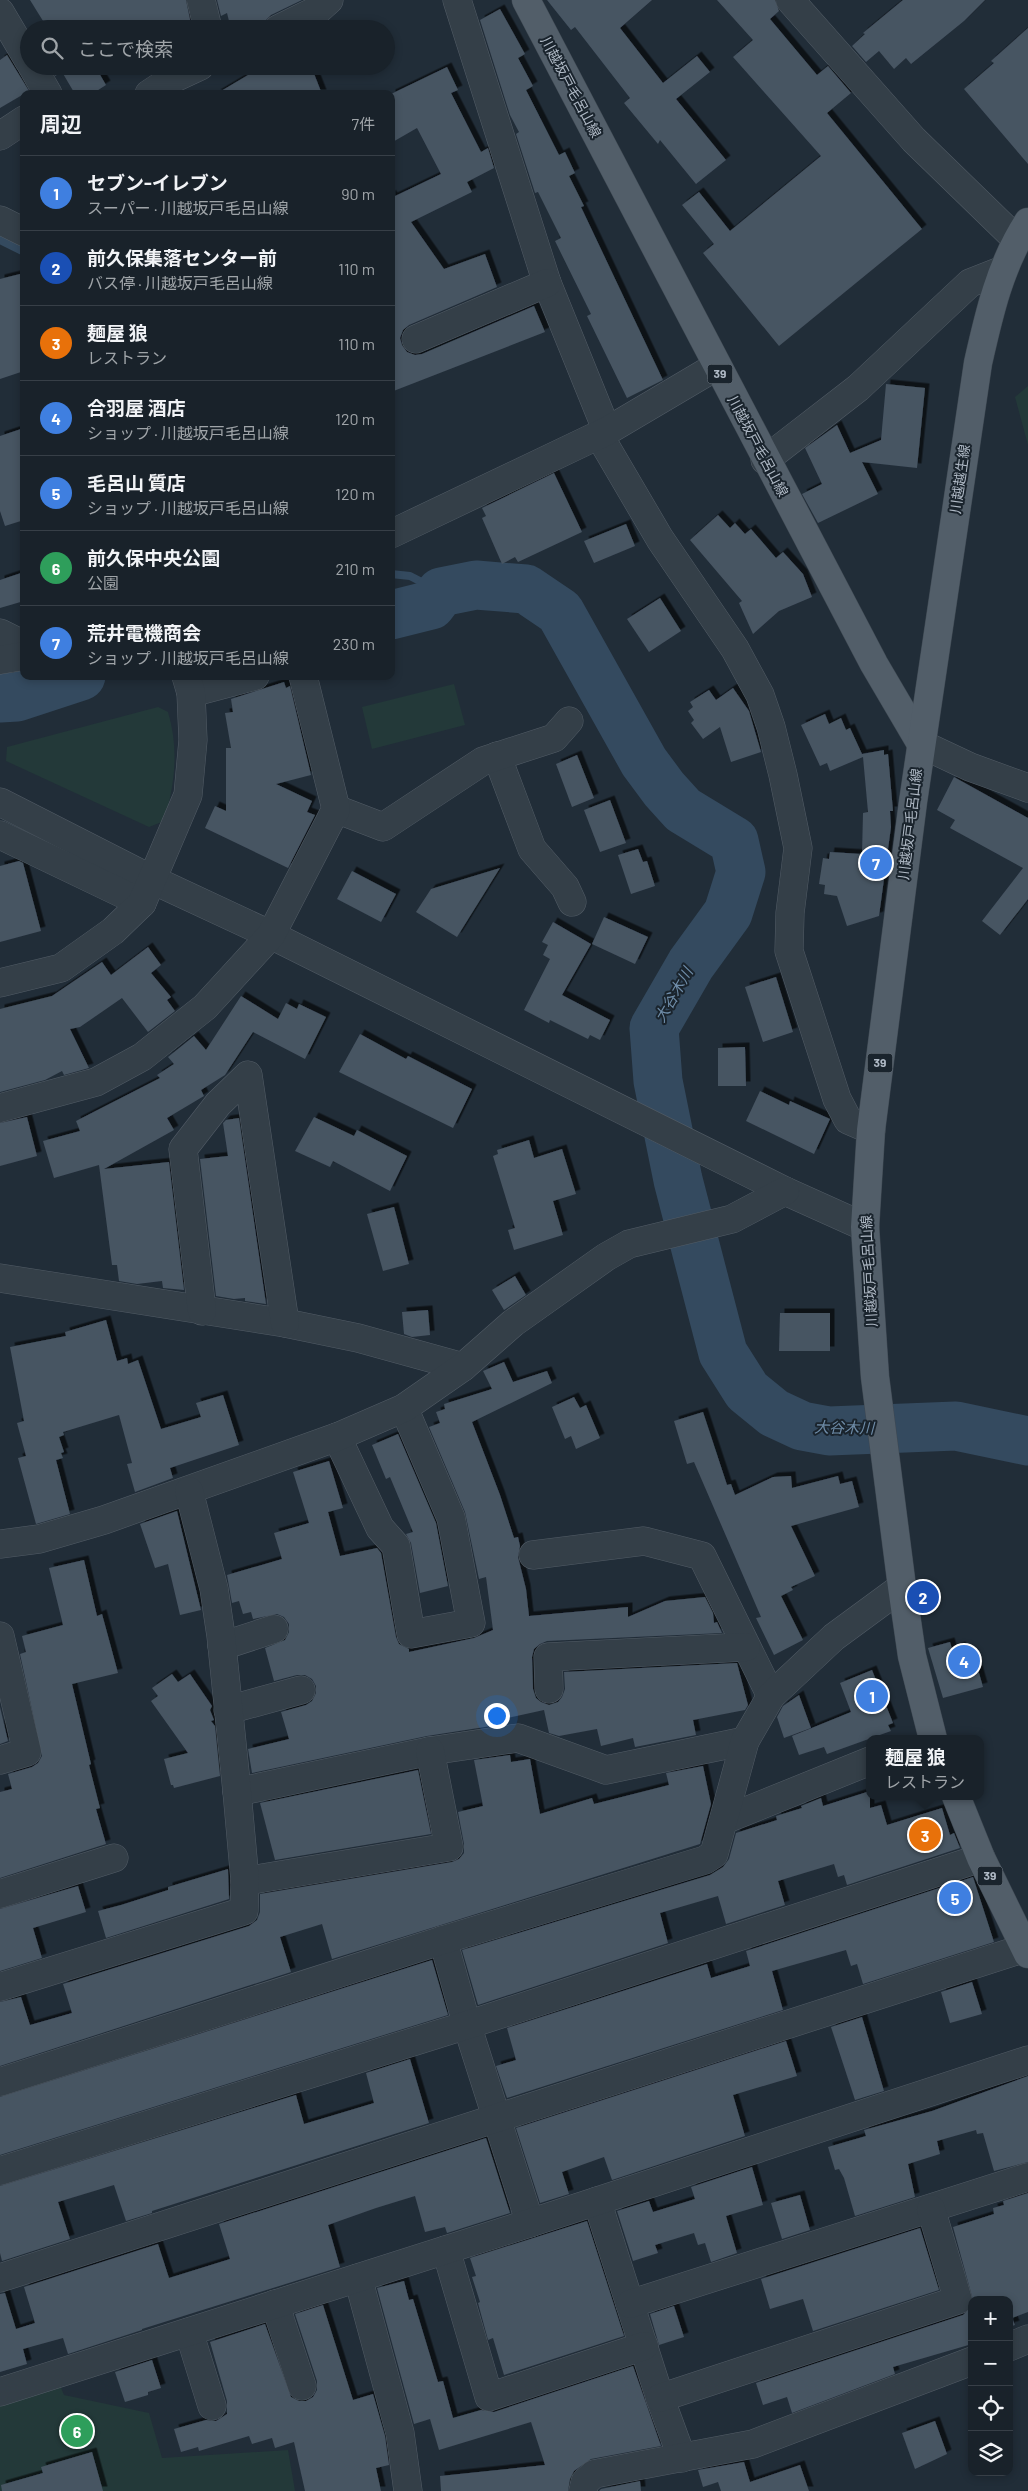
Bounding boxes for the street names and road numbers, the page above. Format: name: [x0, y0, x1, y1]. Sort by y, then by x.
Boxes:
street label: 川越坂戸毛呂山線: [538, 33, 605, 140]
road number: 39: [708, 364, 732, 384]
street label: 川越坂戸毛呂山線: [725, 392, 792, 499]
street label: 川越越生線: [946, 443, 973, 515]
street label: 川越坂戸毛呂山線: [894, 767, 925, 881]
road number: 39: [868, 1054, 892, 1072]
street label: 川越坂戸毛呂山線: [857, 1215, 880, 1327]
road number: 39: [978, 1866, 1002, 1885]

